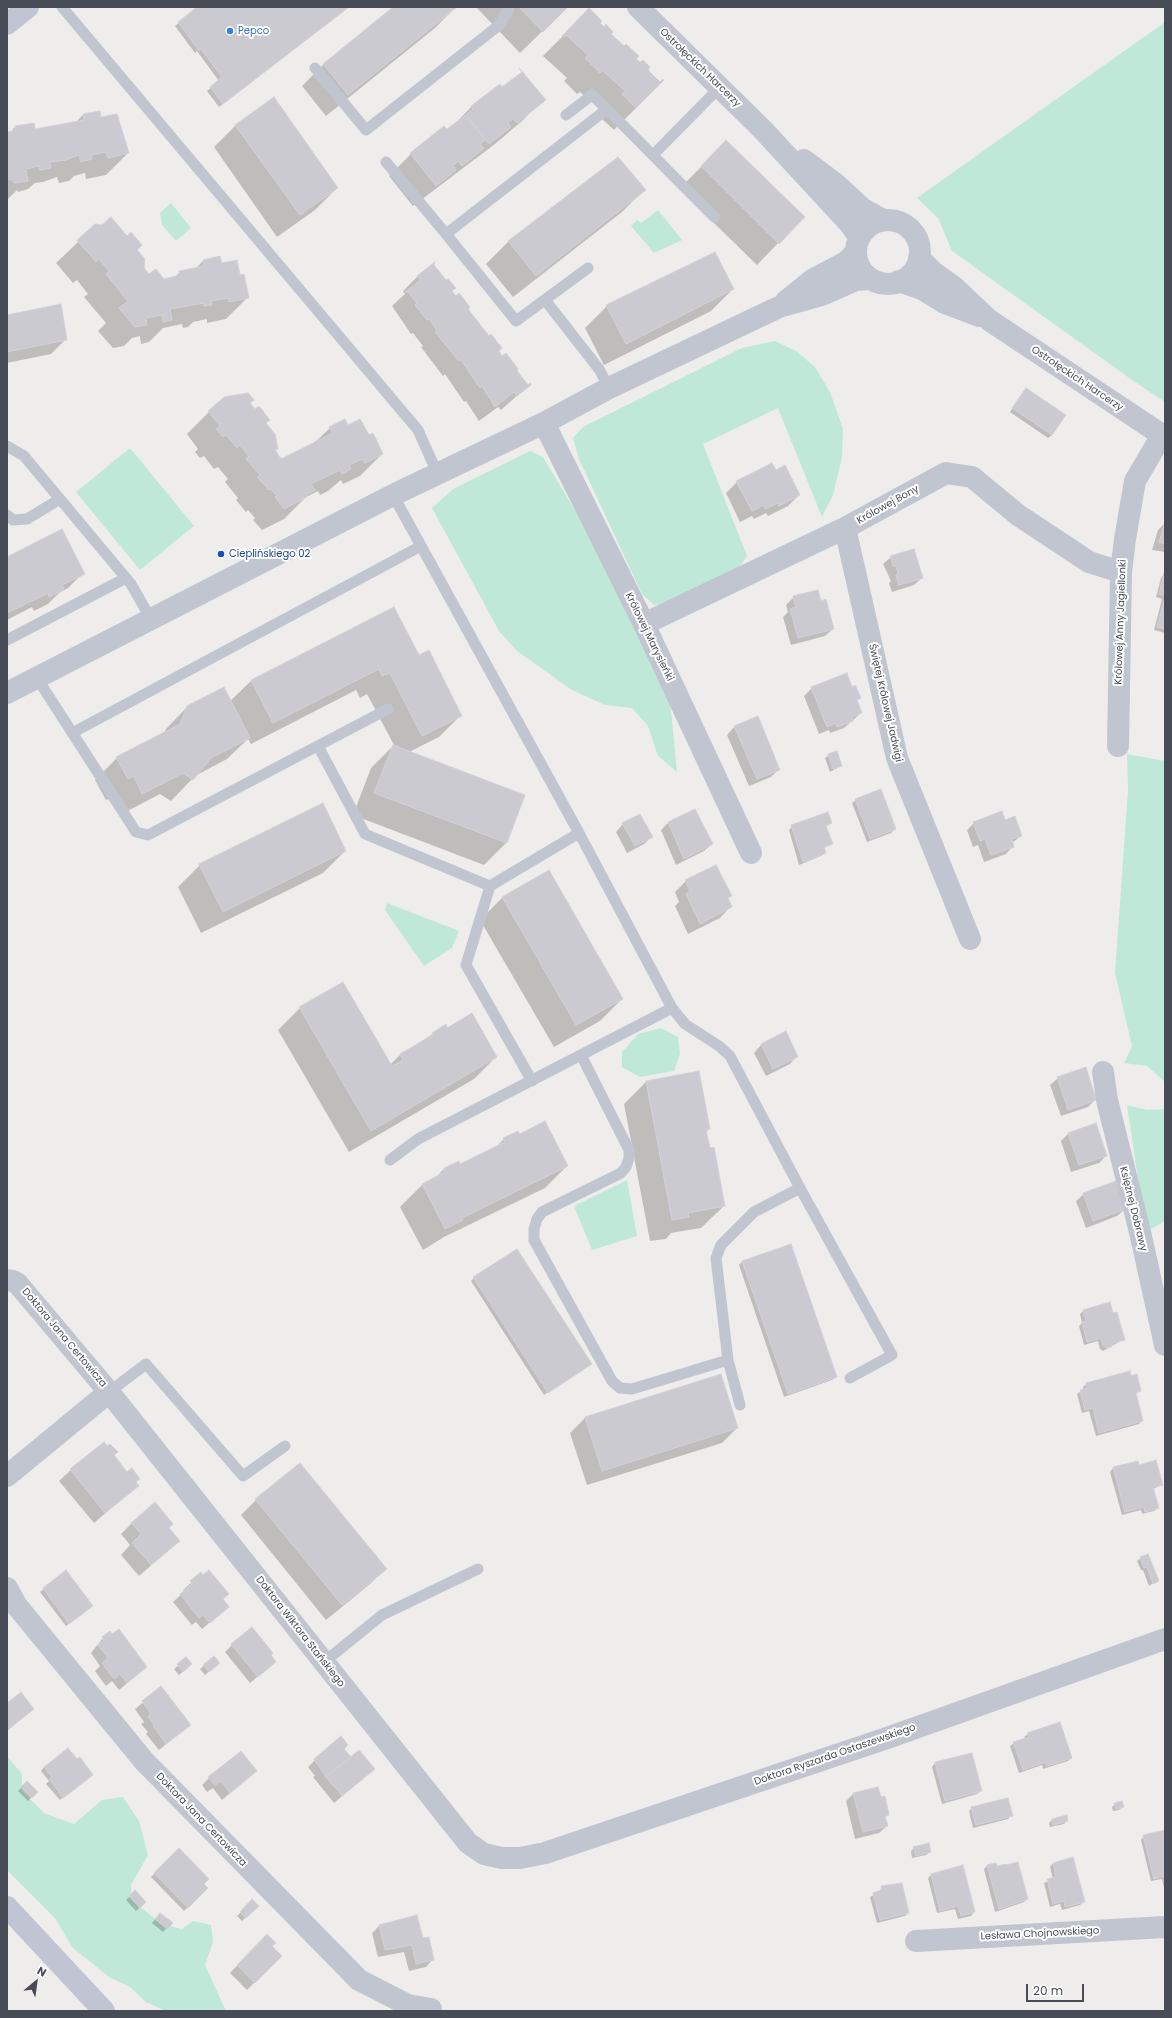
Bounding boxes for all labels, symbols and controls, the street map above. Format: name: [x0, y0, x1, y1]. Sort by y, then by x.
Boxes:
place label: Pepco: [238, 25, 269, 37]
marker: Pepco: [225, 26, 235, 36]
street label: Ostrołęckich Harcerzy: [657, 26, 743, 110]
street label: Ostrołęckich Harcerzy: [1029, 344, 1125, 414]
street label: Królowej Bony: [855, 483, 921, 527]
place label: Cieplińskiego 02: [229, 548, 310, 560]
marker: Cieplińskiego 02: [216, 549, 226, 559]
street label: Królowej Anny Jagiellonki: [1113, 559, 1129, 685]
street label: Królowej Marysieńki: [622, 591, 676, 683]
street label: Świętej Królowej Jadwigi: [866, 643, 904, 763]
street label: Księżnej Dobrawy: [1117, 1165, 1149, 1253]
street label: Doktora Jana Certowicza: [19, 1286, 109, 1390]
street label: Doktora Wiktora Stańskiego: [253, 1574, 347, 1690]
street label: Doktora Ryszarda Ostaszewskiego: [753, 1722, 917, 1788]
street label: Doktora Jana Certowicza: [153, 1771, 249, 1869]
street label: Lesława Chojnowskiego: [980, 1925, 1100, 1943]
north arrow: [16, 1962, 56, 2002]
text: N: [34, 1963, 49, 1981]
scale bar: [1028, 1976, 1086, 2002]
text: 20 m: [1033, 1982, 1063, 1999]

